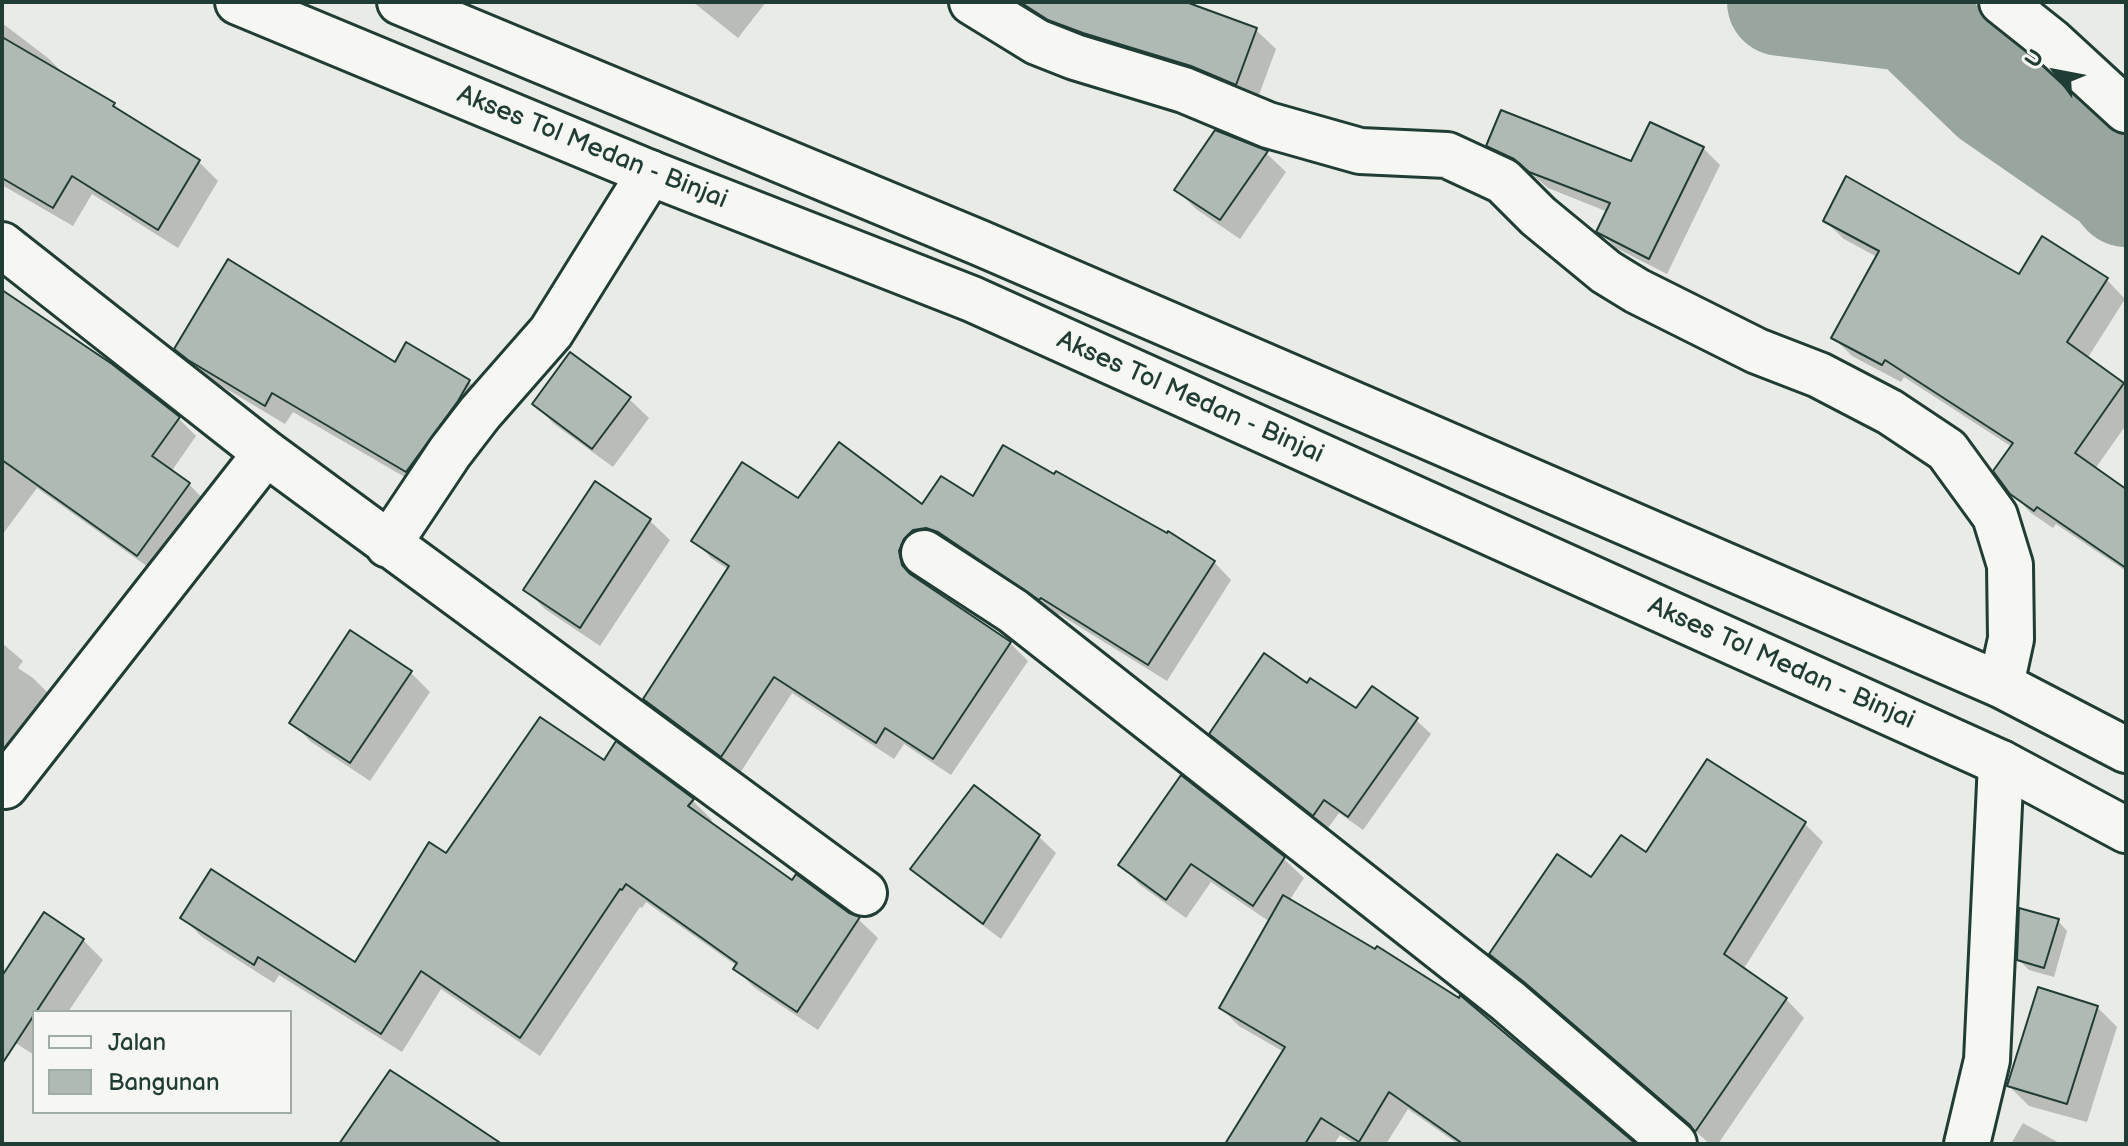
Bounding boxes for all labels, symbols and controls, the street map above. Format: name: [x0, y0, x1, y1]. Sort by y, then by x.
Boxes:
north arrow: [2016, 32, 2096, 112]
text: U: [2020, 45, 2051, 73]
street label: Akses Tol Medan - Binjai: [452, 79, 732, 217]
street label: Akses Tol Medan - Binjai: [1052, 325, 1328, 471]
street label: Akses Tol Medan - Binjai: [1643, 591, 1919, 737]
legend: [32, 1010, 292, 1114]
text: Jalan: [108, 1028, 166, 1057]
text: Bangunan: [108, 1068, 219, 1097]

